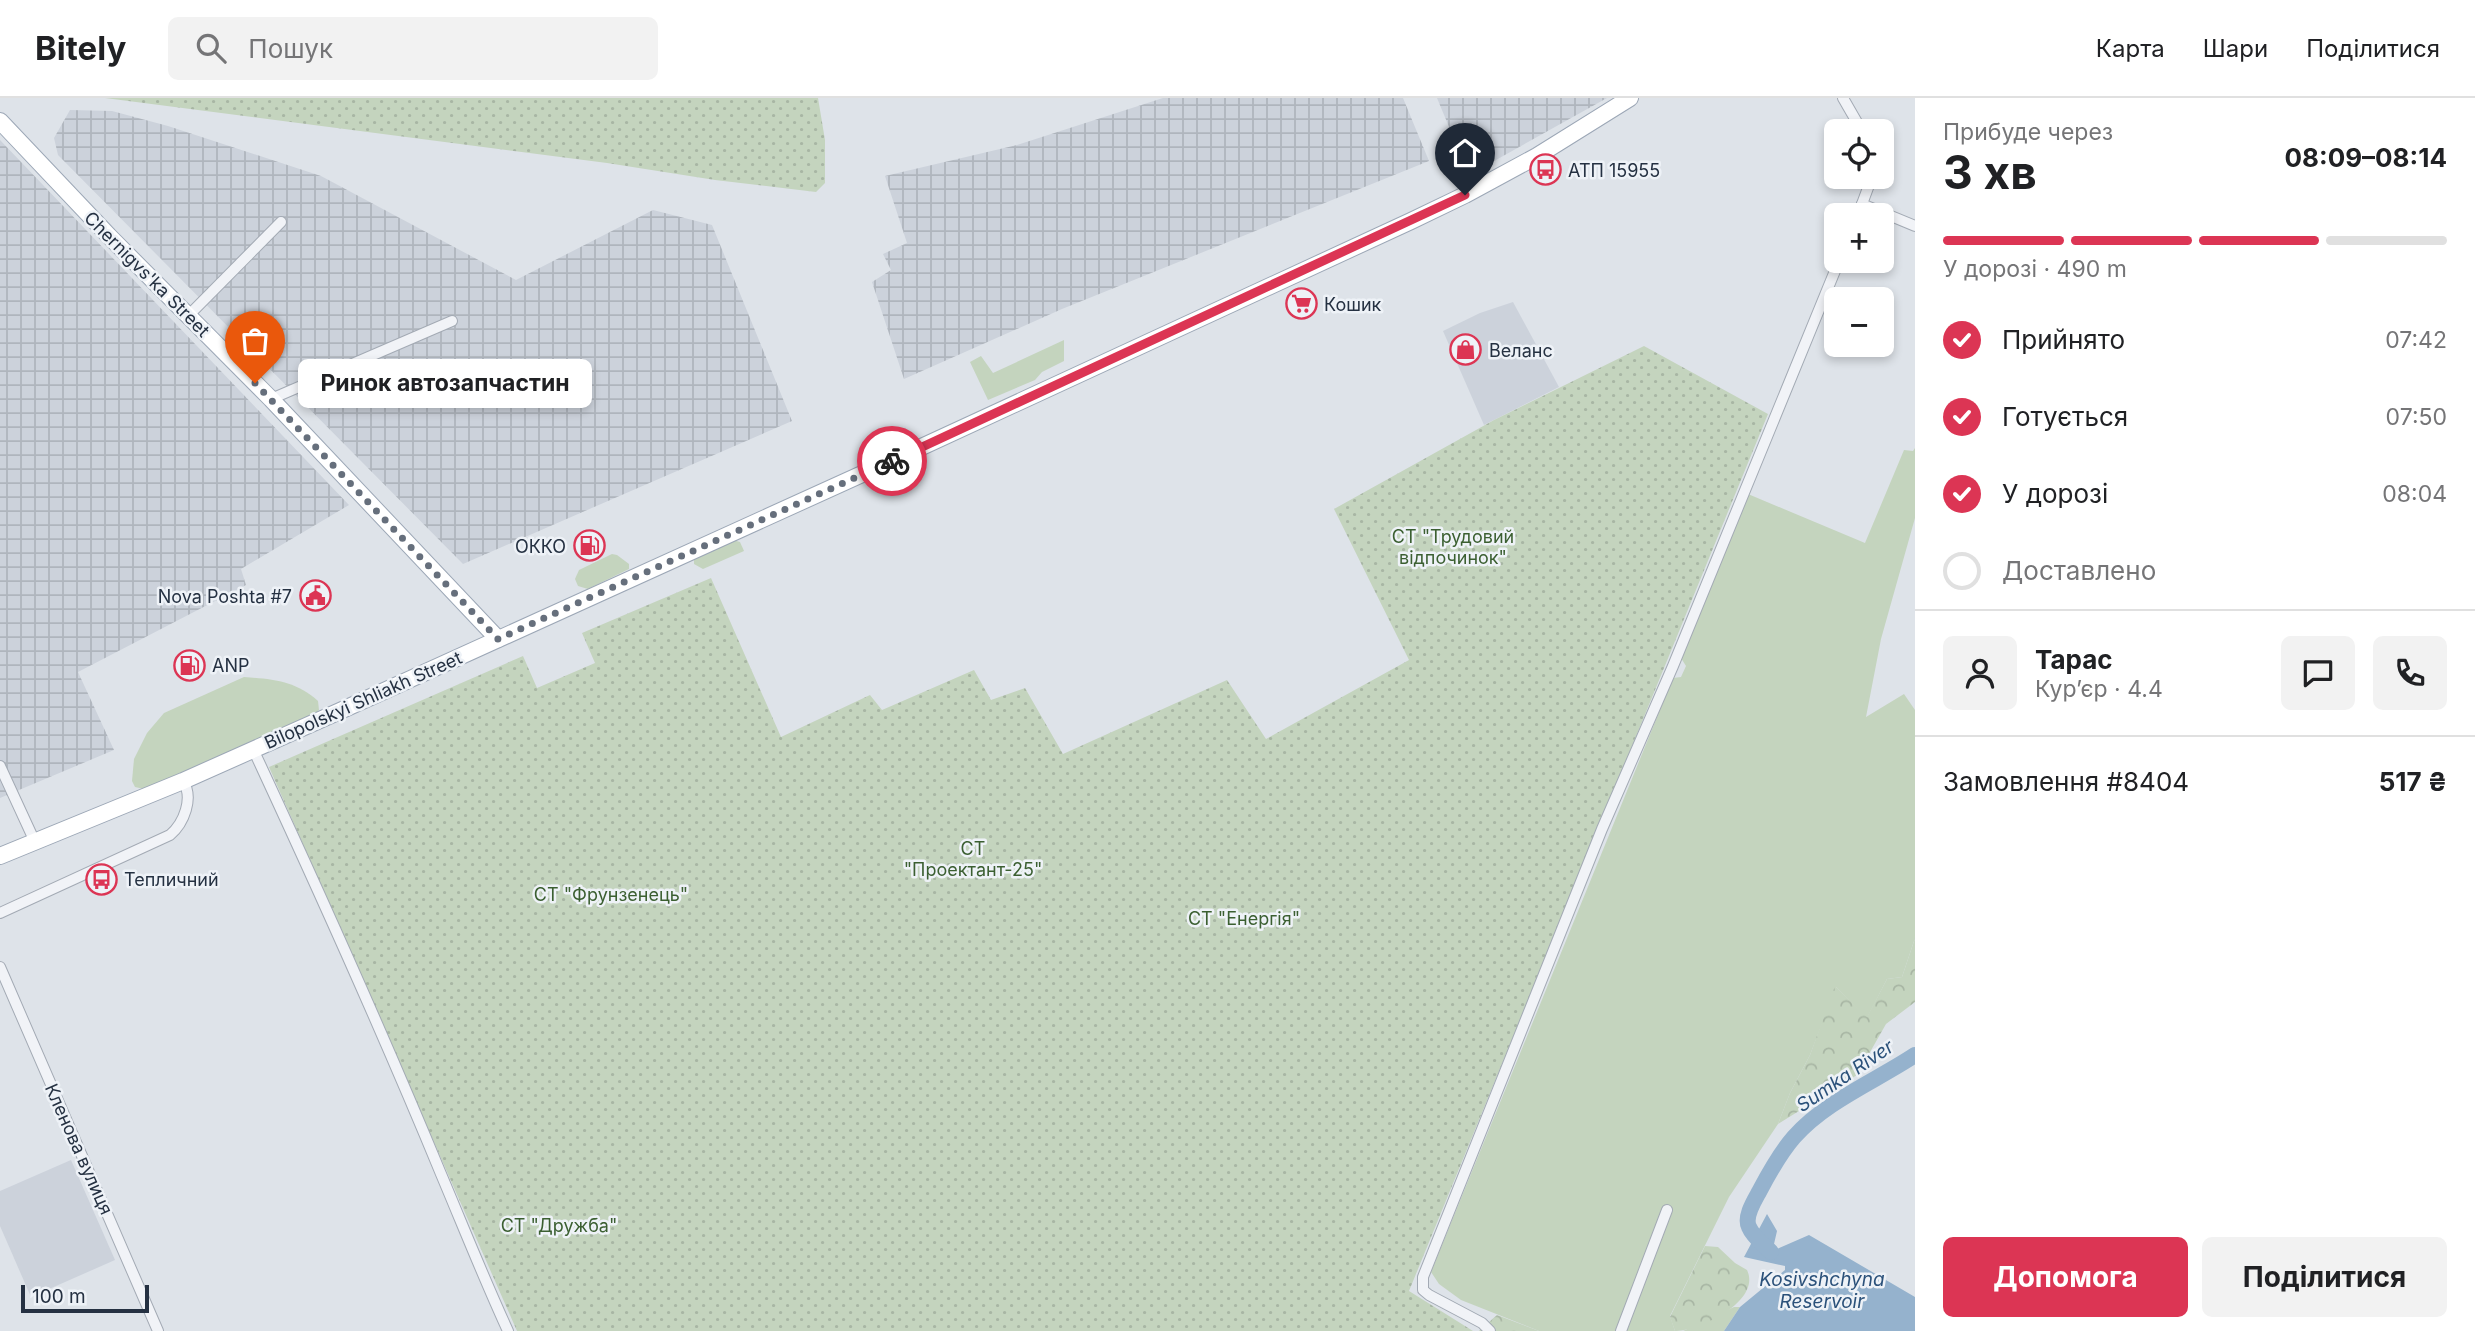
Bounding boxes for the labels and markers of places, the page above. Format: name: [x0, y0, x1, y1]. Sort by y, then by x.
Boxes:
pin: [1435, 123, 1495, 195]
bus stop icon: АТП 15955: [1528, 153, 1562, 187]
place label: АТП 15955: [1568, 160, 1660, 181]
supermarket icon: Кошик: [1284, 287, 1318, 321]
place label: Кошик: [1324, 294, 1382, 315]
pin: [225, 311, 285, 383]
shop icon: Веланс: [1449, 333, 1483, 367]
place label: Веланс: [1489, 340, 1553, 361]
callout: Ринок автозапчастин: [297, 358, 591, 408]
fuel station icon: ОККО: [572, 529, 606, 563]
place label: ОККО: [515, 536, 566, 557]
public building icon: Nova Poshta #7: [298, 579, 332, 613]
place label: Nova Poshta #7: [158, 586, 292, 607]
fuel station icon: ANP: [172, 648, 206, 682]
place label: ANP: [212, 655, 249, 676]
bus stop icon: Тепличний: [84, 862, 118, 896]
place label: Тепличний: [124, 869, 219, 890]

